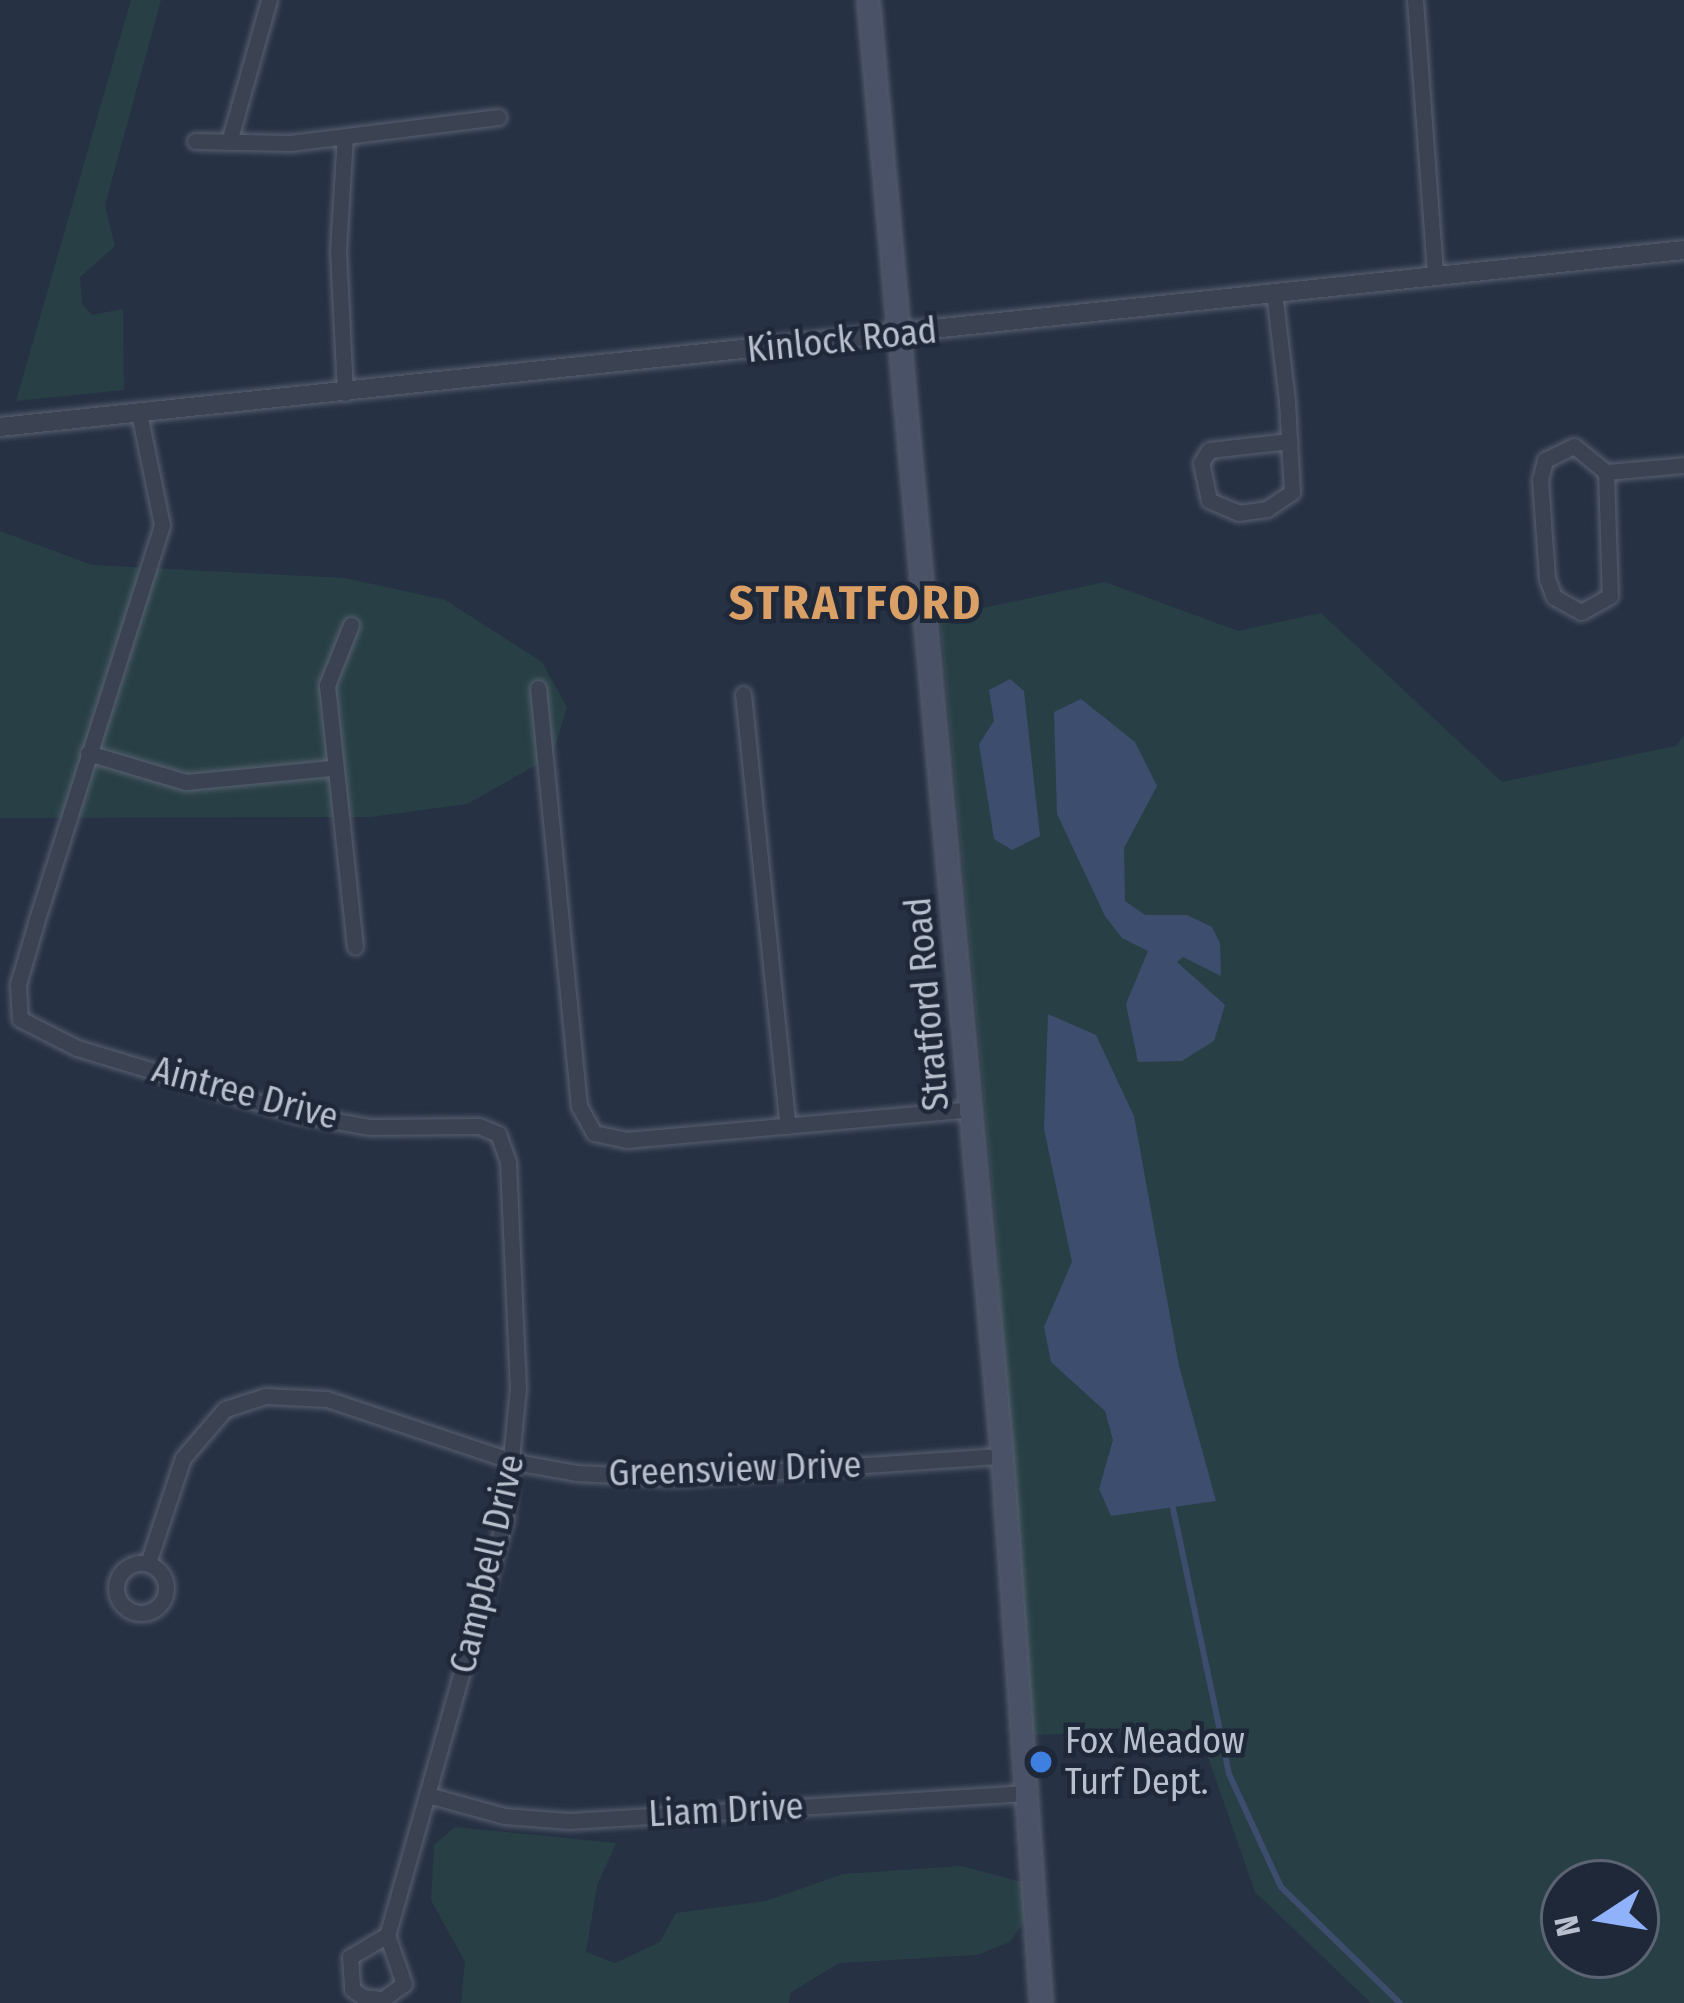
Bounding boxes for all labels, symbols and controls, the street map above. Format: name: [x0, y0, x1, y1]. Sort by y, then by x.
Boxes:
street label: Kinlock Road: [745, 310, 939, 372]
district label: STRATFORD: [729, 575, 983, 633]
street label: Stratford Road: [897, 896, 959, 1112]
street label: Aintree Drive: [147, 1048, 343, 1140]
street label: Greensview Drive: [608, 1444, 862, 1496]
street label: Campbell Drive: [442, 1450, 534, 1678]
place label: Fox Meadow Turf Dept.: [1065, 1719, 1245, 1804]
marker: Fox Meadow Turf Dept.: [1028, 1749, 1054, 1775]
street label: Liam Drive: [647, 1785, 805, 1837]
north arrow: [1540, 1859, 1660, 1979]
text: N: [1546, 1912, 1589, 1940]

